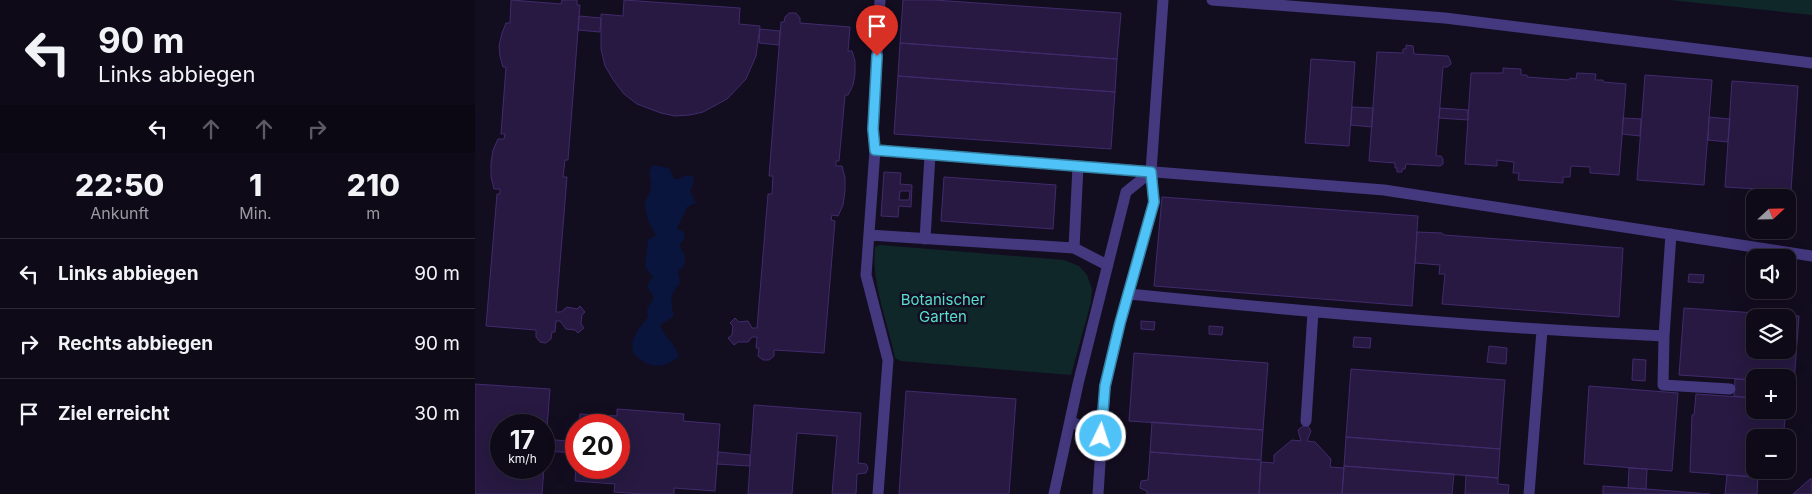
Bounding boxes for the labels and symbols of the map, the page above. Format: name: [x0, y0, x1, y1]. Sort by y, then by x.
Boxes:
pin: [856, 5, 898, 56]
north arrow: [1746, 189, 1796, 239]
park label: Botanischer Garten: [901, 290, 986, 326]
position arrow: [1074, 409, 1126, 461]
speed limit sign: 20: [565, 414, 630, 479]

